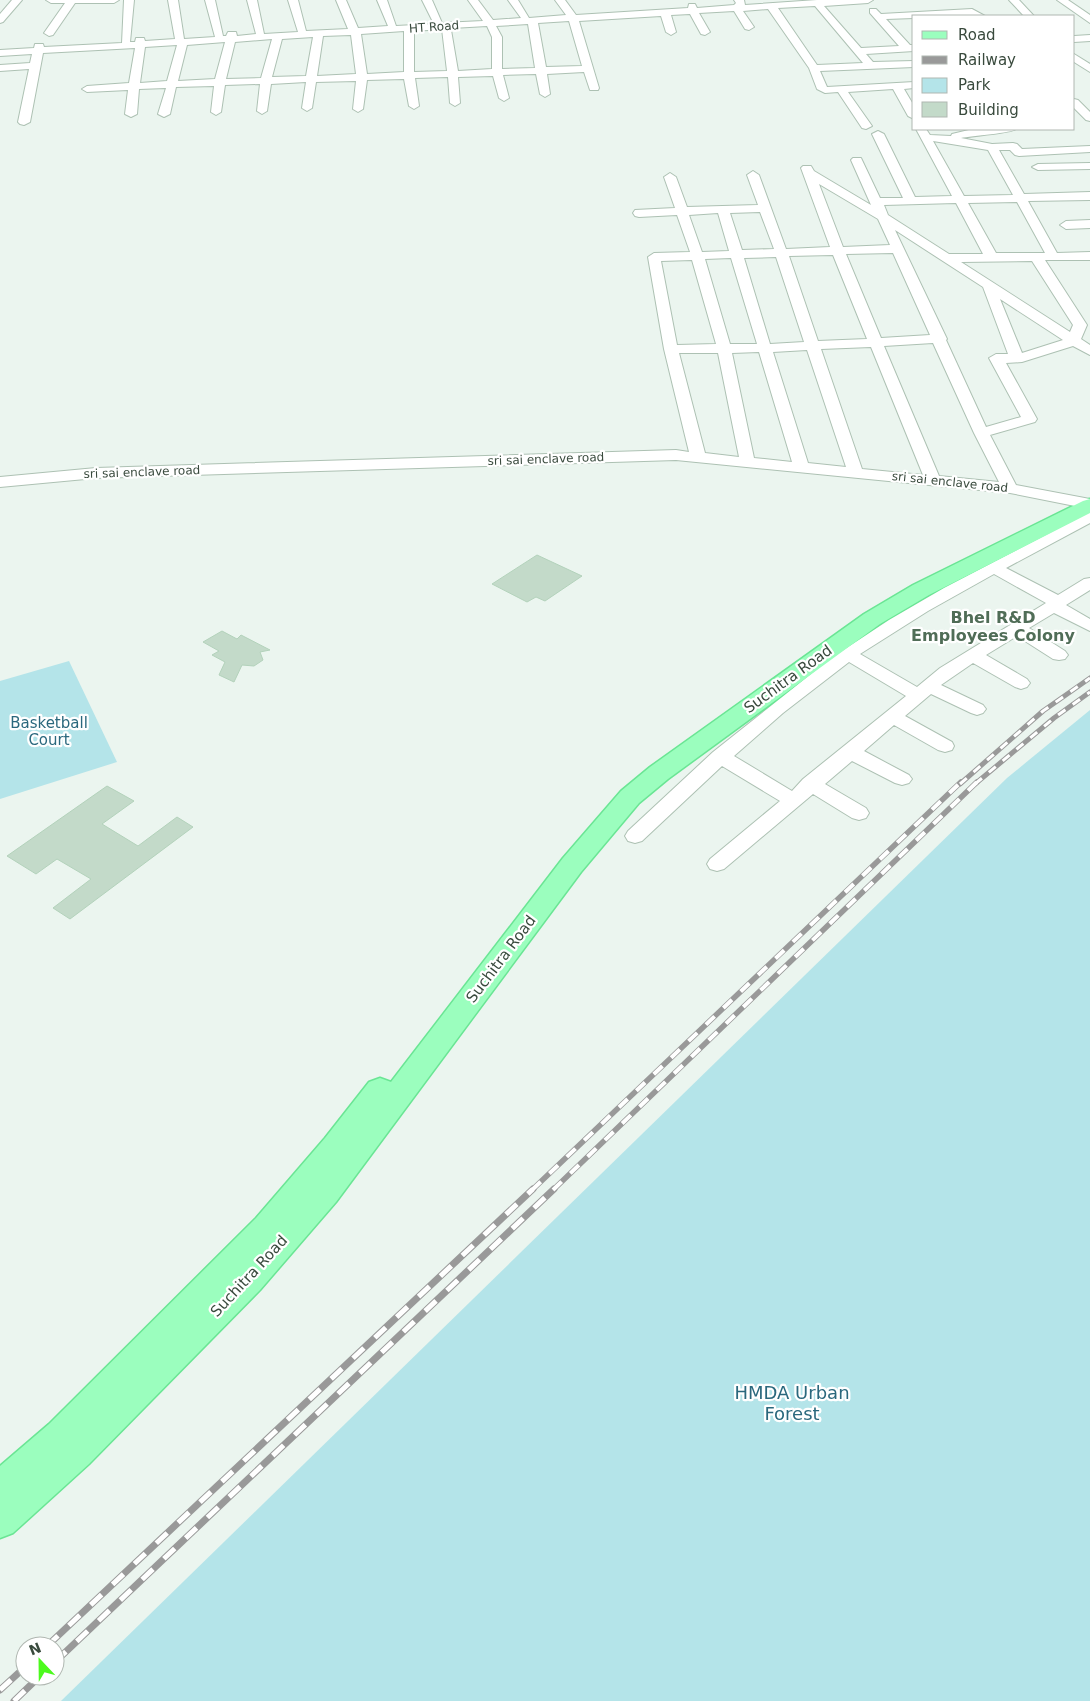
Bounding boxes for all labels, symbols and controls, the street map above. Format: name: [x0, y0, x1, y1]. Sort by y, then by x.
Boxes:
legend: [912, 15, 1075, 130]
street label: HT Road: [408, 18, 460, 36]
text: Road: [958, 26, 996, 44]
text: Railway: [958, 51, 1016, 69]
text: Park: [958, 76, 991, 94]
text: Building: [958, 101, 1019, 119]
street label: sri sai enclave road: [487, 450, 605, 468]
street label: sri sai enclave road: [83, 463, 201, 481]
street label: sri sai enclave road: [891, 469, 1009, 495]
district label: Bhel R&D Employees Colony: [911, 608, 1075, 645]
street label: Suchitra Road: [740, 641, 836, 717]
park label: Basketball Court: [10, 714, 88, 749]
street label: Suchitra Road: [462, 912, 540, 1006]
street label: Suchitra Road: [207, 1232, 291, 1320]
park label: HMDA Urban Forest: [734, 1382, 850, 1424]
north arrow: [15, 1636, 65, 1686]
text: N: [27, 1639, 44, 1659]

